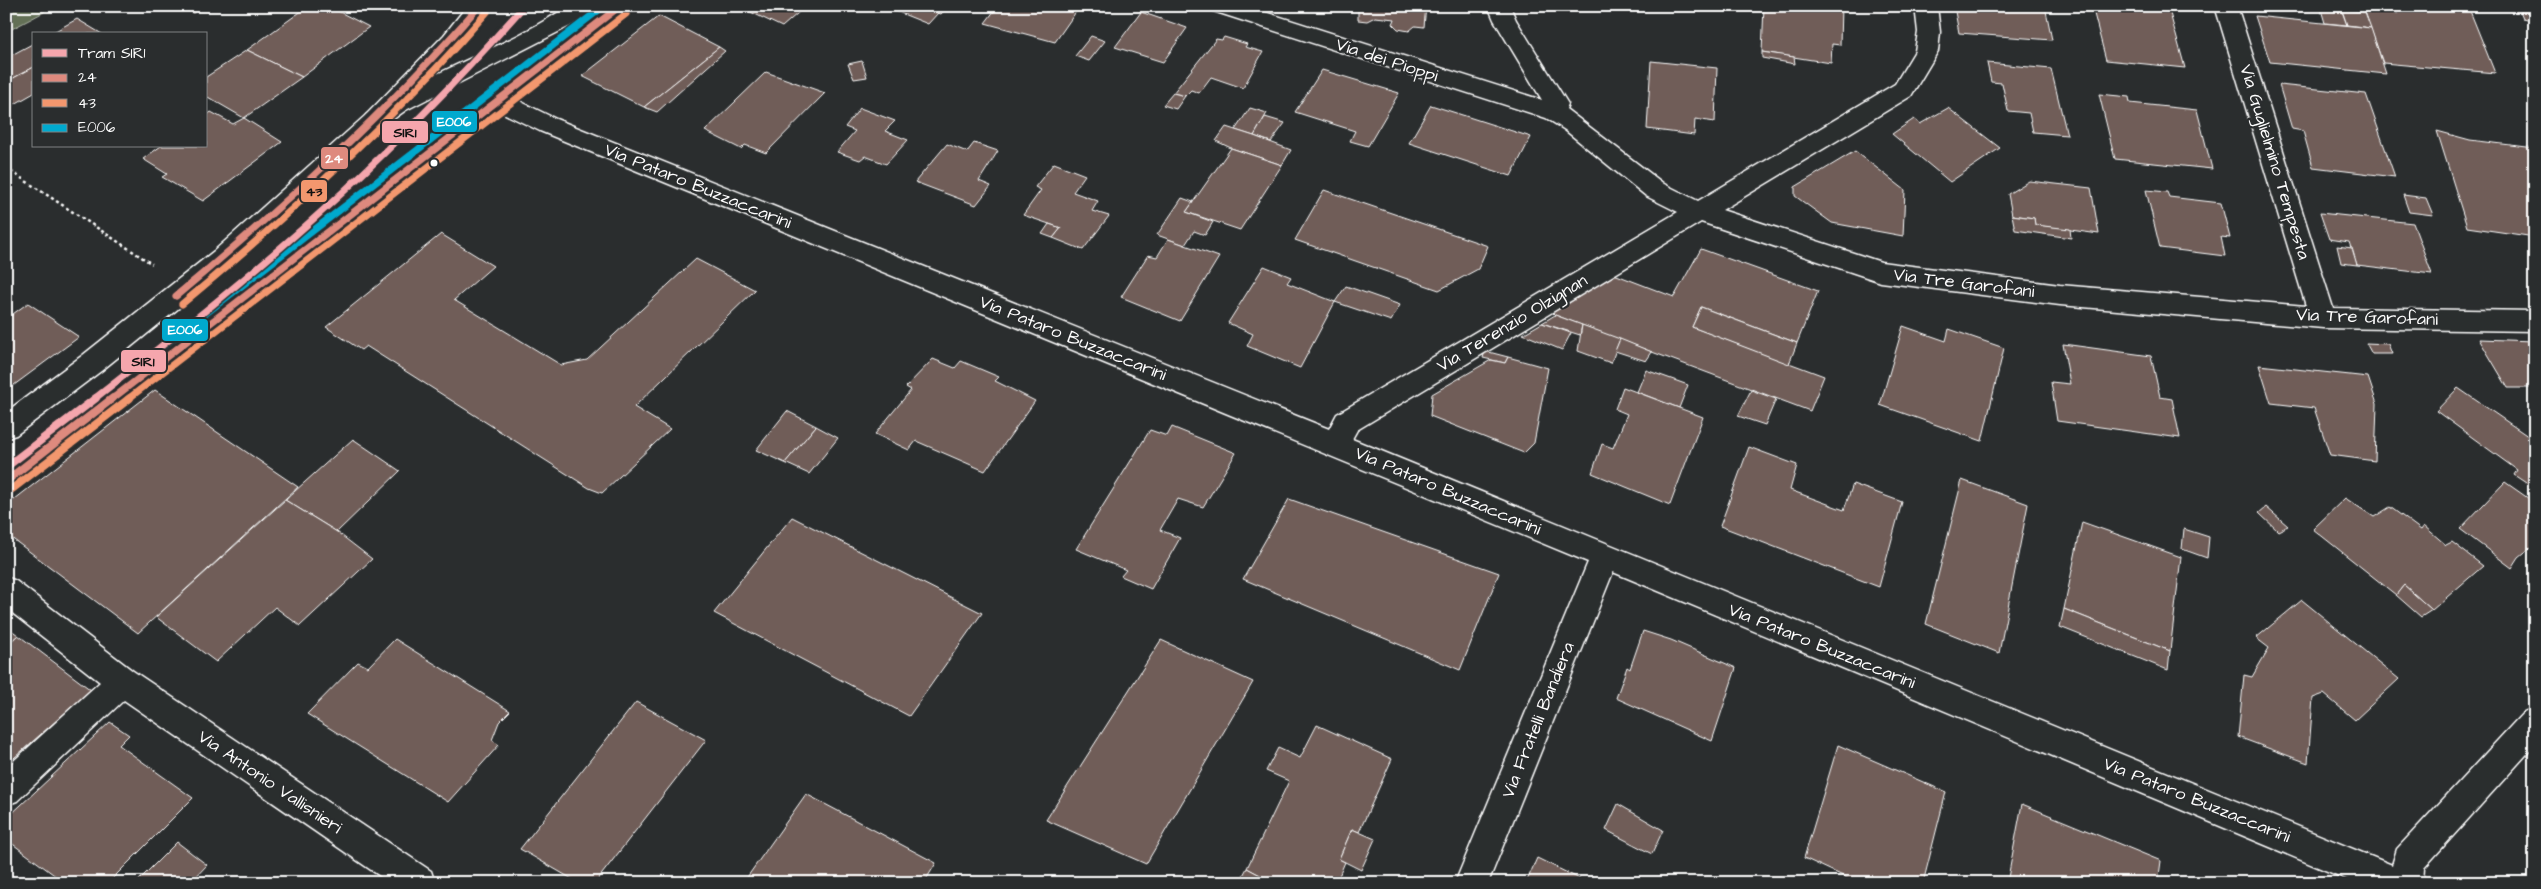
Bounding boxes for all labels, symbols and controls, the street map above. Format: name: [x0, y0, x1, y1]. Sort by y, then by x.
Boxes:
legend: [32, 32, 208, 148]
street label: Via dei Pioppi: [1333, 32, 1442, 88]
text: Tram SIR1: [78, 43, 146, 64]
street label: Via Guglielmino Tempesta: [2232, 61, 2317, 263]
text: 24: [78, 67, 97, 88]
text: 43: [78, 93, 96, 114]
line badge: E006: [431, 110, 478, 133]
text: E006: [437, 112, 472, 132]
text: E006: [78, 117, 116, 138]
line badge: SIR1: [381, 120, 429, 144]
text: SIR1: [393, 123, 417, 143]
street label: Via Pataro Buzzaccarini: [601, 137, 796, 235]
line badge: 24: [320, 146, 349, 170]
text: 24: [324, 149, 343, 169]
unlabelled marker: [429, 158, 439, 168]
line badge: 43: [300, 179, 328, 203]
text: 43: [306, 182, 323, 202]
street label: Via Tre Garofani: [1892, 262, 2036, 304]
street label: Via Terenzio Olzignan: [1432, 268, 1593, 379]
street label: Via Pataro Buzzaccarini: [976, 289, 1171, 387]
street label: Via Tre Garofani: [2296, 302, 2439, 332]
line badge: E006: [161, 318, 209, 342]
text: E006: [168, 320, 203, 340]
line badge: SIR1: [120, 349, 167, 373]
text: SIR1: [131, 352, 155, 372]
street label: Via Pataro Buzzaccarini: [1351, 440, 1545, 542]
street label: Via Pataro Buzzaccarini: [1725, 597, 1920, 695]
street label: Via Fratelli Bandiera: [1495, 638, 1581, 802]
street label: Via Antonio Vallisnieri: [193, 724, 347, 840]
street label: Via Pataro Buzzaccarini: [2100, 751, 2295, 849]

